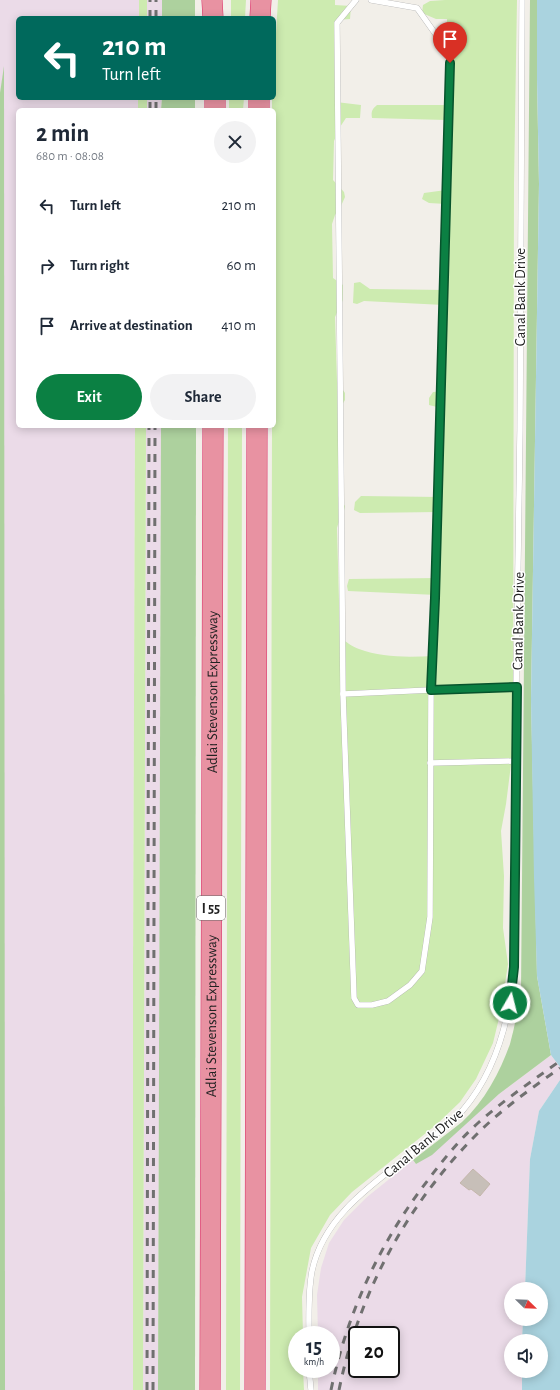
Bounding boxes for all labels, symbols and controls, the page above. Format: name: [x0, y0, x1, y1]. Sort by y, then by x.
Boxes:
pin: [433, 22, 467, 63]
icon: arrive: [439, 28, 461, 50]
icon: left: [36, 32, 88, 84]
text: 210 m: [102, 33, 167, 61]
text: Turn left: [102, 66, 161, 84]
button: close: [214, 121, 256, 163]
text: 2 min: [36, 122, 89, 146]
text: 680 m · 08:08: [36, 150, 104, 163]
icon: left: [36, 195, 58, 217]
text: Turn left: [70, 198, 121, 213]
text: 210 m: [222, 198, 256, 213]
street label: Canal Bank Drive: [513, 248, 528, 346]
icon: right: [36, 255, 58, 277]
text: Turn right: [70, 258, 129, 273]
text: 60 m: [227, 258, 256, 273]
icon: arrive: [36, 315, 58, 337]
text: Arrive at destination: [70, 318, 193, 333]
text: 410 m: [221, 318, 256, 333]
button: Exit: [36, 374, 142, 420]
button: Share: [150, 374, 256, 420]
street label: Canal Bank Drive: [510, 572, 527, 670]
street label: Adlai Stevenson Expressway: [205, 610, 220, 773]
road number: I 55: [197, 896, 225, 920]
street label: Adlai Stevenson Expressway: [204, 934, 219, 1097]
position arrow: [489, 982, 531, 1024]
street label: Canal Bank Drive: [381, 1106, 466, 1181]
north arrow: [504, 1282, 548, 1326]
map controls: [504, 1282, 548, 1378]
speed limit sign: 20: [348, 1326, 400, 1378]
button: sound: [504, 1334, 548, 1378]
text: 15: [306, 1337, 322, 1357]
text: km/h: [304, 1357, 324, 1367]

